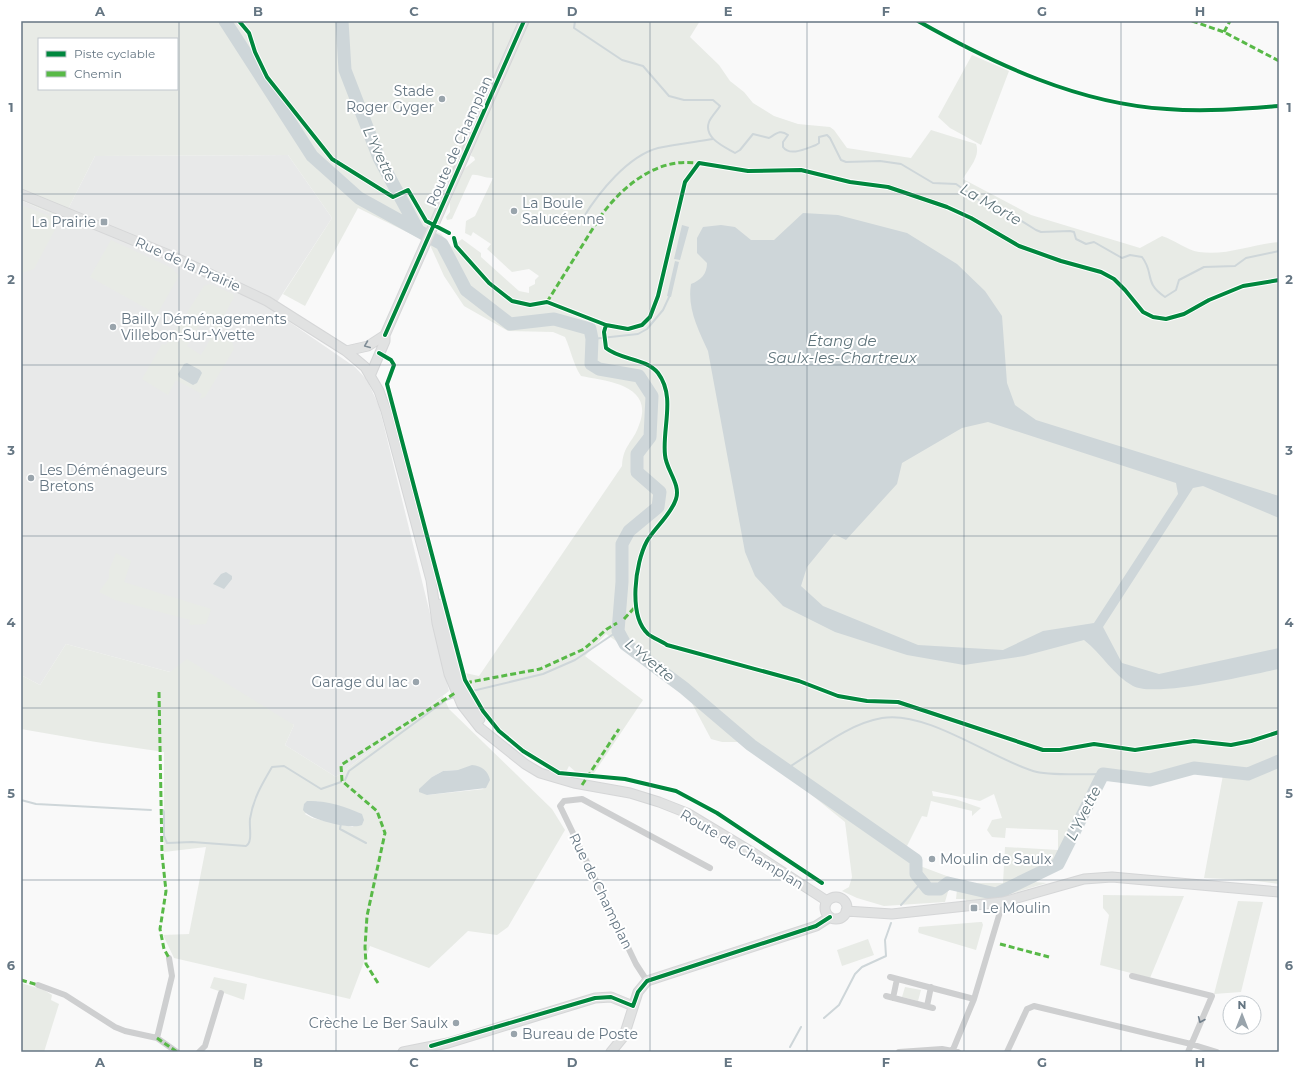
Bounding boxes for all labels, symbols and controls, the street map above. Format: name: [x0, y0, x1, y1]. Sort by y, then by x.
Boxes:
text: A: [94, 3, 106, 19]
text: B: [253, 3, 263, 19]
text: C: [409, 3, 419, 19]
text: D: [567, 3, 578, 19]
text: E: [724, 3, 733, 19]
text: F: [882, 3, 890, 19]
text: G: [1037, 3, 1047, 19]
text: H: [1195, 3, 1205, 19]
legend: [38, 38, 178, 90]
text: Piste cyclable: [74, 46, 155, 61]
text: Chemin: [74, 66, 122, 81]
street label: Route de Champlan: [422, 73, 496, 209]
place label: Stade Roger Gyger: [346, 82, 434, 116]
marker: Stade Roger Gyger: [437, 94, 447, 104]
text: 1: [8, 99, 14, 115]
text: 1: [1286, 99, 1292, 115]
water label: L'Yvette: [359, 123, 401, 185]
water label: La Morte: [957, 179, 1025, 229]
place label: La Boule Salucéenne: [522, 194, 604, 228]
marker: La Boule Salucéenne: [509, 206, 519, 216]
place label: La Prairie: [31, 213, 96, 231]
marker: La Prairie: [99, 217, 109, 227]
street label: Rue de la Prairie: [132, 233, 244, 295]
text: 2: [7, 271, 15, 287]
text: 2: [1285, 271, 1293, 287]
place label: Bailly Déménagements Villebon-Sur-Yvette: [121, 310, 287, 344]
marker: Bailly Déménagements Villebon-Sur-Yvette: [108, 322, 118, 332]
water label: Étang de Saulx-les-Chartreux: [767, 331, 918, 367]
one-way arrow: [363, 340, 371, 348]
text: 3: [6, 442, 15, 458]
text: 3: [1284, 442, 1293, 458]
place label: Les Déménageurs Bretons: [39, 461, 167, 495]
marker: Les Déménageurs Bretons: [26, 473, 36, 483]
text: 4: [7, 614, 16, 630]
text: 4: [1285, 614, 1294, 630]
water label: L'Yvette: [621, 634, 679, 686]
place label: Garage du lac: [311, 673, 408, 691]
marker: Garage du lac: [411, 677, 421, 687]
water label: L'Yvette: [1061, 782, 1105, 844]
text: 5: [7, 785, 15, 801]
text: 5: [1285, 785, 1293, 801]
street label: Route de Champlan: [677, 805, 807, 893]
street label: Rue de Champlan: [565, 830, 637, 952]
place label: Moulin de Saulx: [940, 850, 1052, 868]
marker: Moulin de Saulx: [927, 854, 937, 864]
place label: Le Moulin: [982, 899, 1051, 917]
marker: Le Moulin: [969, 903, 979, 913]
text: 6: [7, 957, 16, 973]
text: 6: [1285, 957, 1294, 973]
north arrow: [1222, 995, 1262, 1035]
text: N: [1238, 998, 1246, 1012]
place label: Crèche Le Ber Saulx: [309, 1014, 449, 1032]
one-way arrow: [1198, 1017, 1206, 1024]
marker: Crèche Le Ber Saulx: [451, 1018, 461, 1028]
place label: Bureau de Poste: [522, 1025, 638, 1043]
marker: Bureau de Poste: [509, 1029, 519, 1039]
text: A: [94, 1054, 106, 1070]
text: B: [253, 1054, 263, 1070]
text: C: [409, 1054, 419, 1070]
text: D: [567, 1054, 578, 1070]
text: E: [724, 1054, 733, 1070]
text: F: [882, 1054, 890, 1070]
text: G: [1037, 1054, 1047, 1070]
text: H: [1195, 1054, 1205, 1070]

